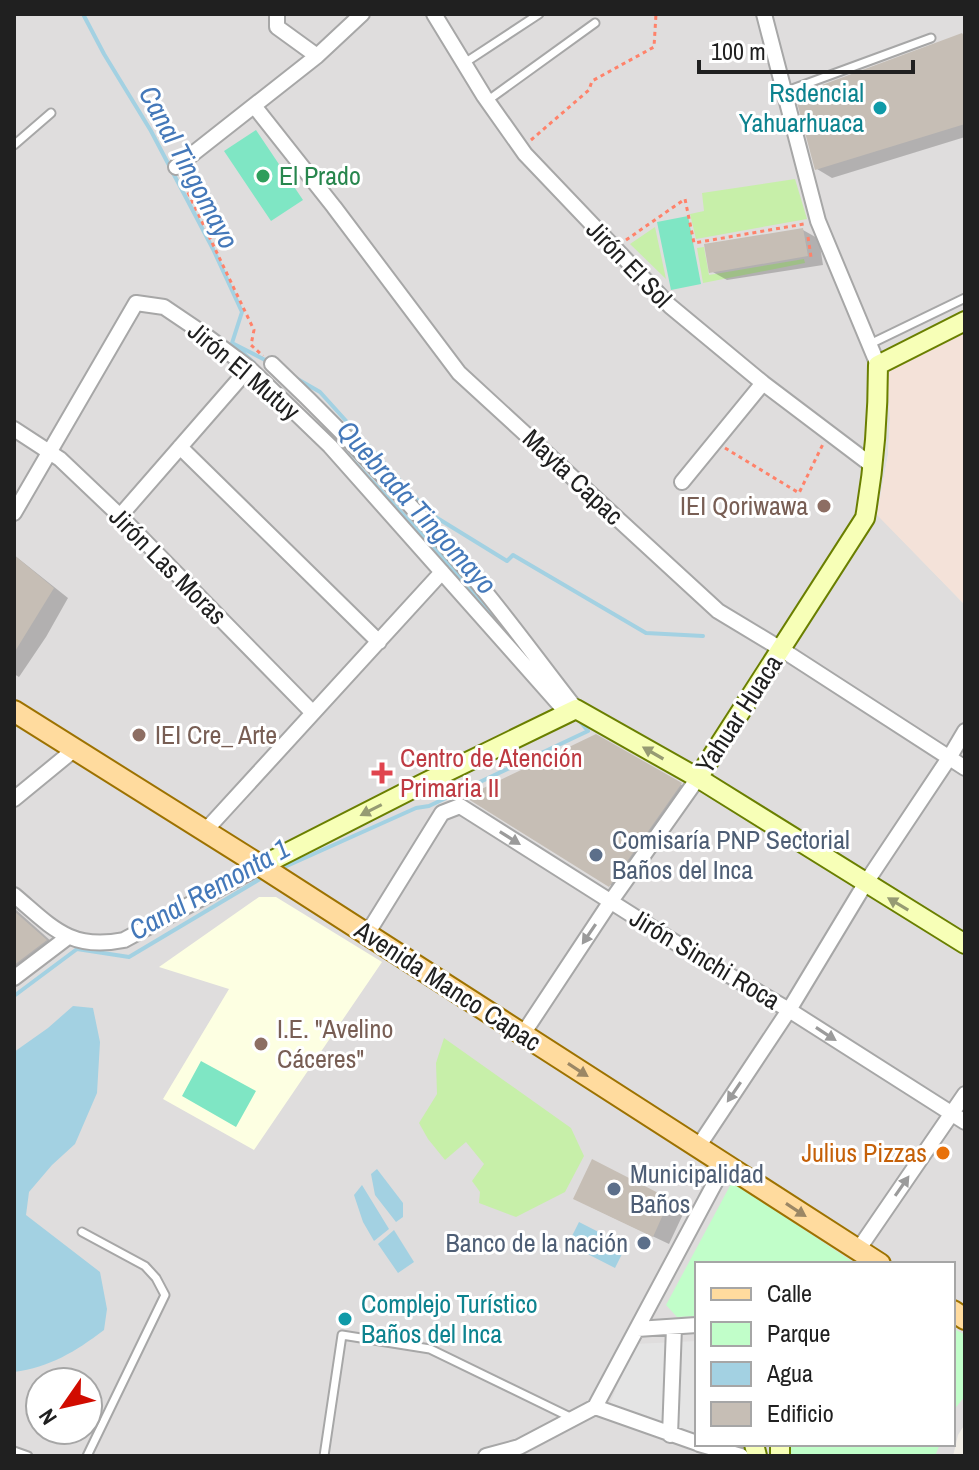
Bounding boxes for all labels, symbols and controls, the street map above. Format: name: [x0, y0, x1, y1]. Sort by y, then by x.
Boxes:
scale bar: [699, 24, 913, 74]
text: 100 m: [711, 35, 766, 67]
place label: Rsdencial Yahuarhuaca: [739, 75, 864, 140]
water label: Canal Tingomayo: [130, 79, 248, 255]
marker: Rsdencial Yahuarhuaca: [871, 99, 889, 117]
place label: El Prado: [279, 158, 361, 193]
marker: El Prado: [254, 167, 272, 185]
street label: Jirón El Sol: [579, 212, 680, 315]
street label: Jirón El Mutuy: [181, 313, 308, 428]
water label: Quebrada Tingomayo: [329, 412, 505, 602]
street label: Mayta Capac: [515, 421, 631, 532]
place label: IEI Qoriwawa: [680, 488, 808, 523]
marker: IEI Qoriwawa: [815, 497, 833, 515]
street label: Jirón Las Moras: [102, 499, 235, 632]
street label: Yahuar Huaca: [687, 648, 790, 780]
place label: IEI Cre_ Arte: [155, 717, 277, 752]
marker: IEI Cre_ Arte: [130, 726, 148, 744]
place label: Centro de Atención Primaria II: [400, 740, 583, 805]
one-way arrow: [642, 746, 664, 760]
marker: Centro de Atención Primaria II: [371, 762, 393, 784]
one-way arrow: [360, 803, 383, 816]
place label: Comisaría PNP Sectorial Baños del Inca: [612, 822, 850, 887]
water label: Canal Remonta 1: [122, 829, 296, 949]
one-way arrow: [499, 831, 521, 845]
marker: Comisaría PNP Sectorial Baños del Inca: [587, 846, 605, 864]
one-way arrow: [887, 897, 909, 911]
street label: Jirón Sinchi Roca: [624, 900, 787, 1017]
street label: Avenida Manco Capac: [348, 912, 548, 1059]
one-way arrow: [582, 924, 597, 945]
place label: I.E. "Avelino Cáceres": [277, 1011, 393, 1076]
one-way arrow: [815, 1026, 837, 1040]
marker: I.E. "Avelino Cáceres": [252, 1035, 270, 1053]
one-way arrow: [567, 1062, 589, 1076]
one-way arrow: [728, 1081, 742, 1103]
place label: Julius Pizzas: [801, 1135, 927, 1170]
marker: Julius Pizzas: [934, 1144, 952, 1162]
place label: Municipalidad Baños: [630, 1156, 764, 1221]
one-way arrow: [894, 1175, 909, 1196]
marker: Municipalidad Baños: [605, 1180, 623, 1198]
one-way arrow: [786, 1203, 807, 1218]
place label: Banco de la nación: [445, 1225, 628, 1260]
marker: Banco de la nación: [635, 1234, 653, 1252]
legend: [695, 1262, 955, 1446]
text: Calle: [767, 1277, 812, 1309]
place label: Complejo Turístico Baños del Inca: [361, 1286, 538, 1351]
marker: Complejo Turístico Baños del Inca: [336, 1310, 354, 1328]
text: Parque: [767, 1317, 830, 1349]
text: Agua: [766, 1357, 813, 1389]
north arrow: [24, 1366, 104, 1446]
text: Edificio: [767, 1397, 834, 1429]
text: N: [31, 1403, 63, 1431]

